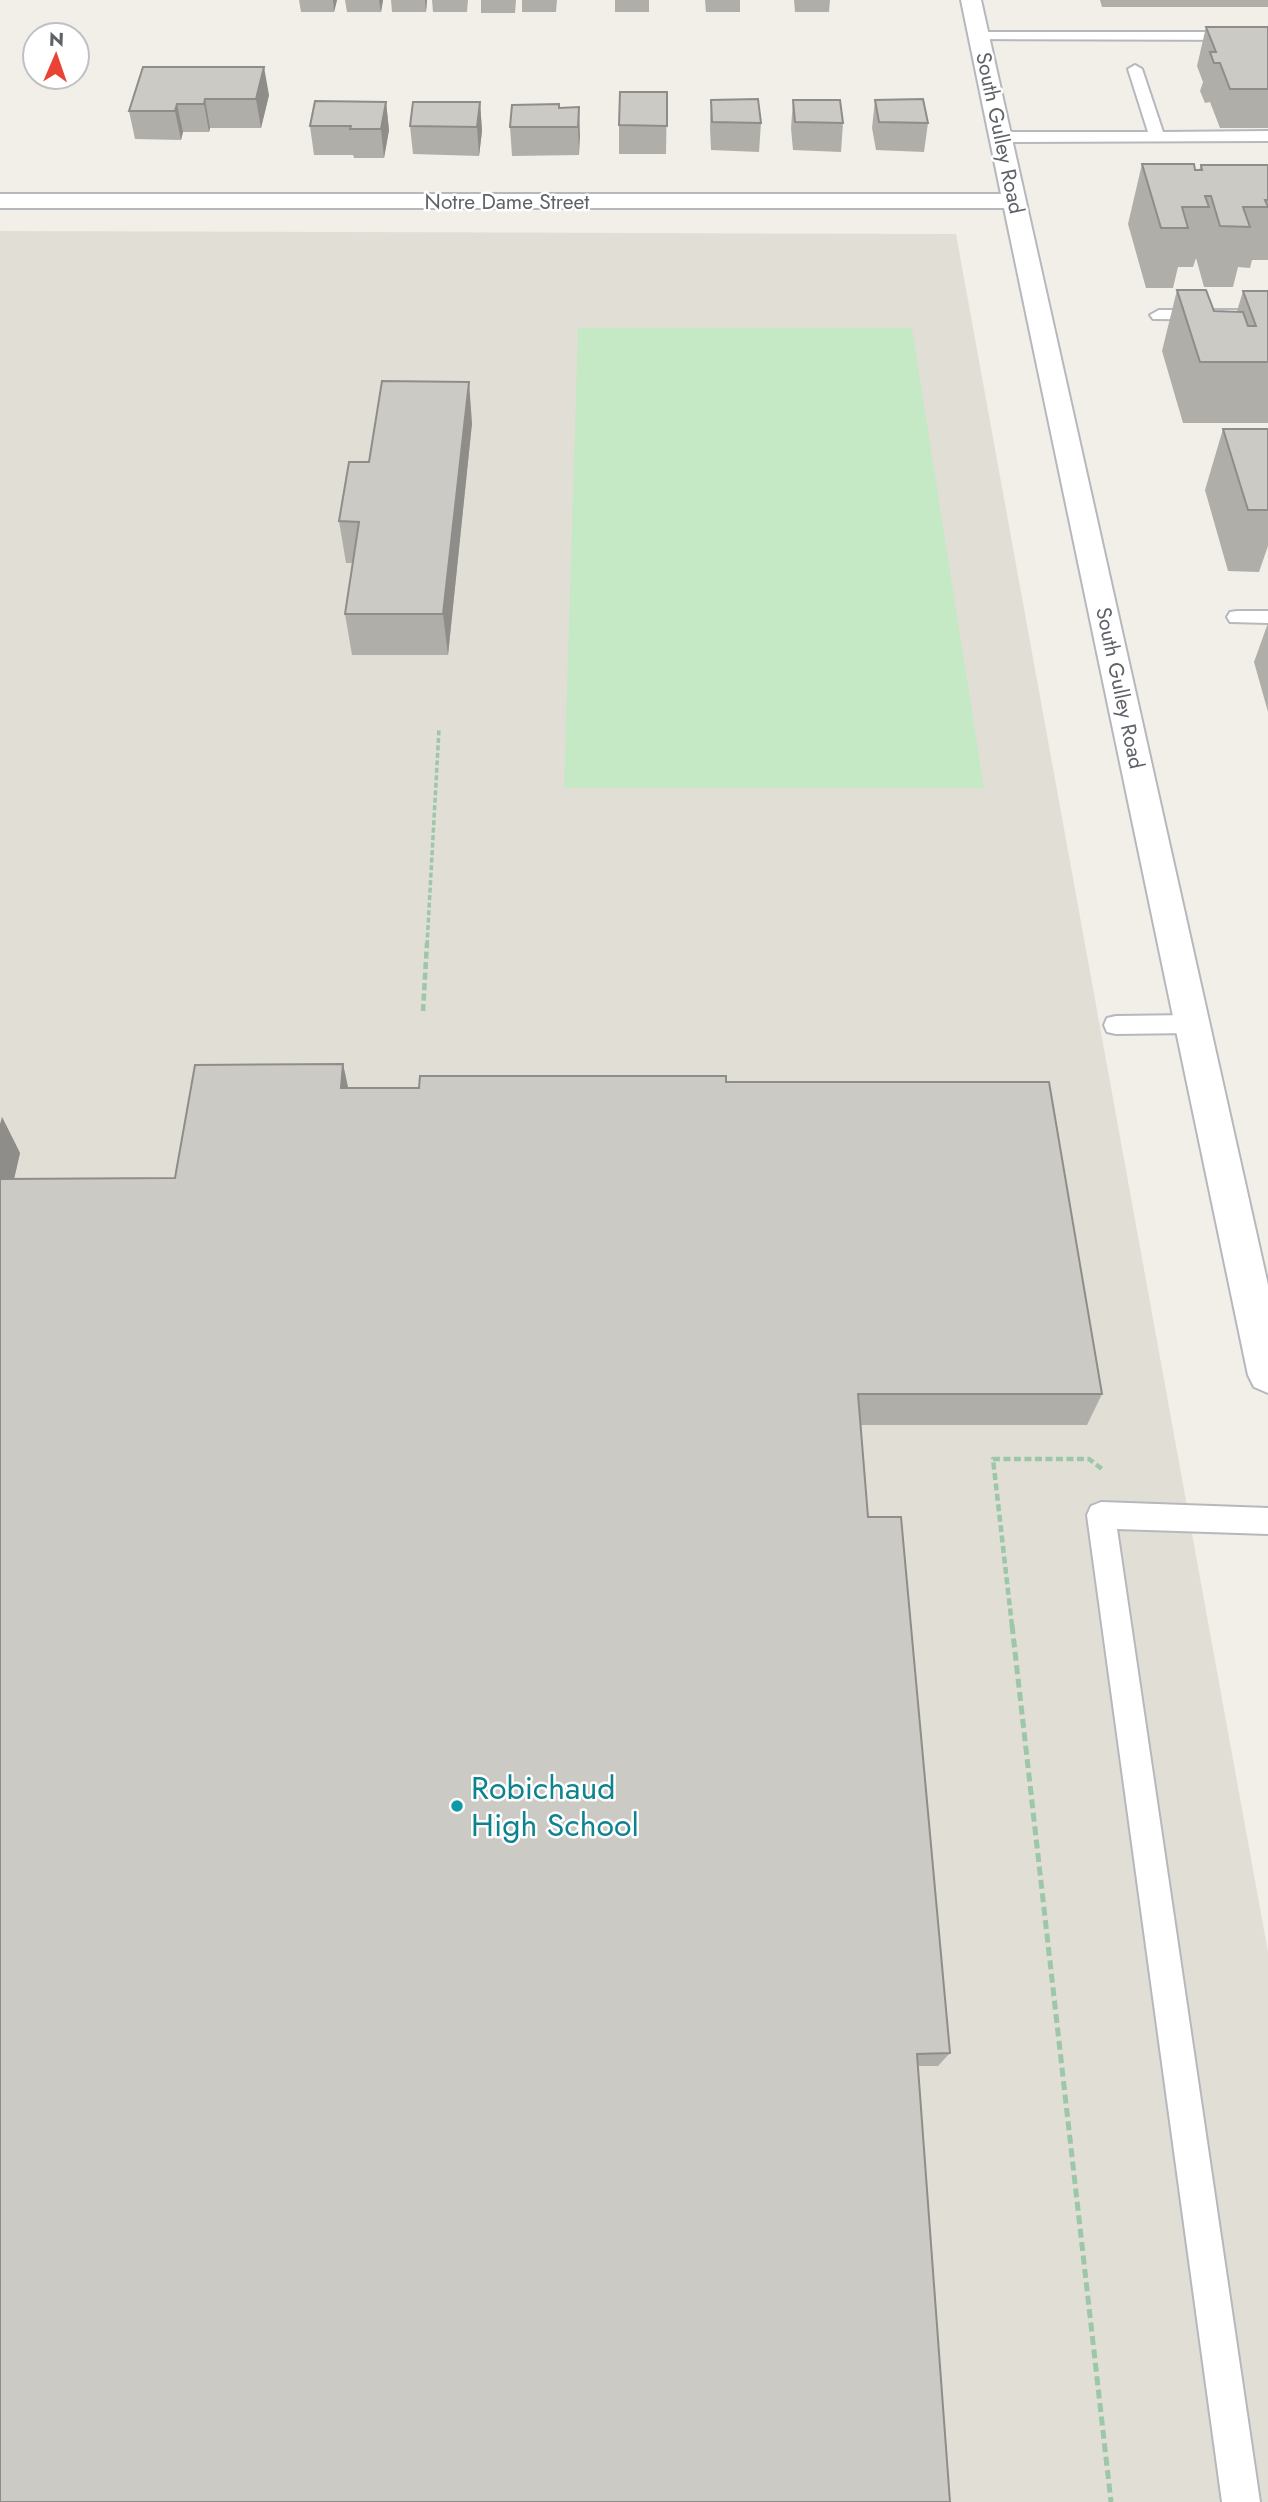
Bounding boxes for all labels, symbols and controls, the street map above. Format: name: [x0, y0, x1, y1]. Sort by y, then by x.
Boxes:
north arrow: [21, 21, 91, 91]
text: N: [49, 26, 65, 53]
street label: South Gulley Road: [968, 49, 1032, 217]
street label: Notre Dame Street: [425, 187, 589, 217]
street label: South Gulley Road: [1088, 604, 1152, 772]
place label: Robichaud High School: [471, 1765, 639, 1848]
marker: Robichaud High School: [449, 1798, 465, 1814]

